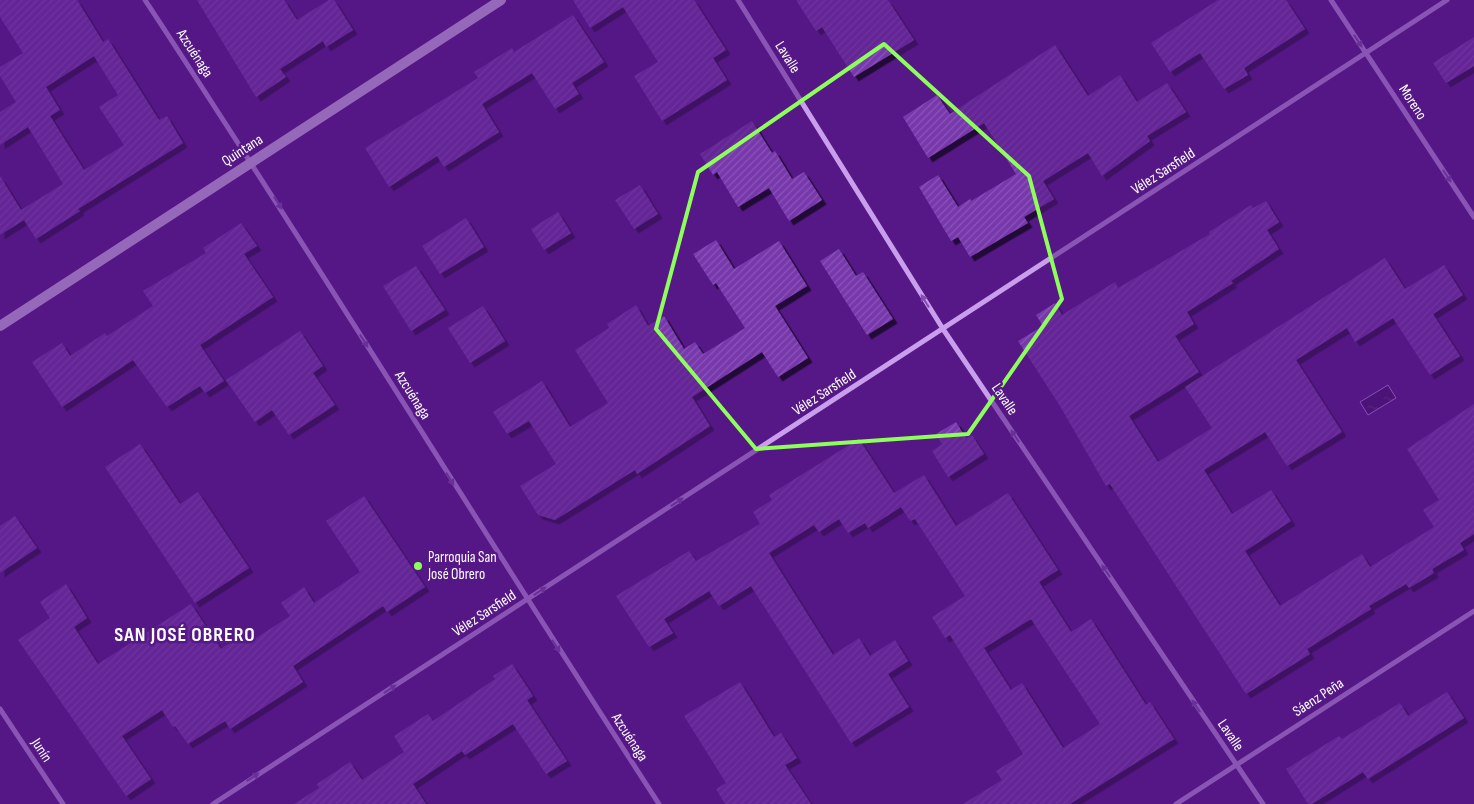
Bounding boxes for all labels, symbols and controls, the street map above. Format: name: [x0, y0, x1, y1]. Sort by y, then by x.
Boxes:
street label: Azcuénaga: [171, 25, 217, 81]
one-way arrow: [1353, 34, 1363, 47]
street label: Lavalle: [770, 38, 805, 77]
street label: Moreno: [1394, 81, 1431, 123]
street label: Quintana: [218, 130, 267, 171]
street label: Vélez Sarsfield: [1128, 144, 1199, 199]
one-way arrow: [1443, 170, 1452, 183]
one-way arrow: [273, 197, 282, 210]
one-way arrow: [920, 294, 930, 307]
one-way arrow: [359, 334, 369, 348]
street label: Vélez Sarsfield: [789, 365, 860, 420]
street label: Azcuénaga: [390, 367, 435, 423]
street label: Lavalle: [987, 380, 1022, 419]
one-way arrow: [1010, 429, 1020, 443]
one-way arrow: [446, 472, 455, 485]
one-way arrow: [670, 497, 683, 507]
place label: Parroquia San José Obrero: [427, 548, 497, 584]
marker: Parroquia San José Obrero: [412, 560, 424, 572]
one-way arrow: [1101, 564, 1111, 578]
street label: Vélez Sarsfield: [449, 586, 520, 641]
one-way arrow: [534, 586, 547, 595]
district label: SAN JOSÉ OBRERO: [114, 623, 256, 647]
one-way arrow: [551, 639, 561, 652]
street label: Sáenz Peña: [1289, 674, 1348, 721]
one-way arrow: [383, 684, 396, 694]
one-way arrow: [1192, 699, 1201, 712]
street label: Azcuénaga: [606, 709, 652, 765]
street label: Lavalle: [1213, 716, 1248, 755]
street label: Junín: [26, 734, 56, 766]
one-way arrow: [247, 773, 260, 782]

